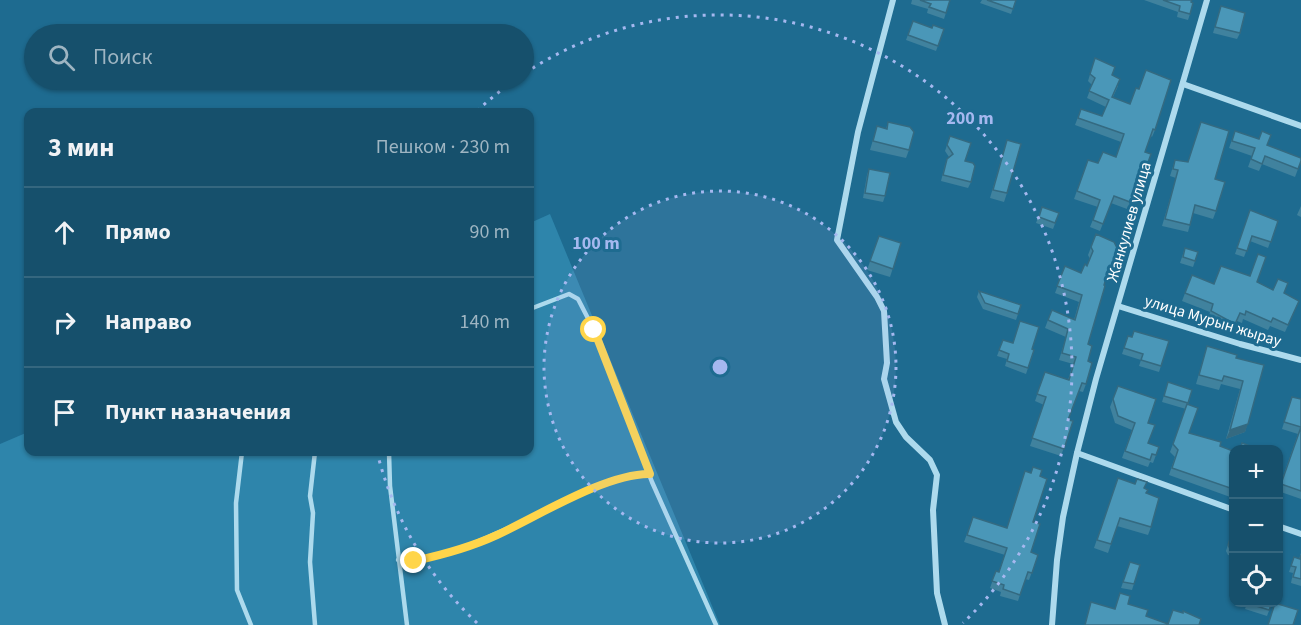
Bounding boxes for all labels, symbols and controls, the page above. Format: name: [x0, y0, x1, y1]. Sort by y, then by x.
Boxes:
search box: [24, 24, 534, 90]
icon: search: [45, 41, 78, 74]
text: Поиск: [93, 41, 152, 73]
text: 200 m: [946, 106, 994, 131]
text: 3 мин: [48, 129, 114, 166]
text: Пешком · 230 m: [376, 133, 510, 161]
street label: Жанкулиев улица: [1101, 159, 1157, 285]
icon: ahead: [48, 216, 81, 249]
text: Прямо: [105, 216, 171, 248]
text: 90 m: [470, 218, 510, 246]
text: 100 m: [572, 231, 620, 256]
street label: улица Мурын жырау: [1142, 290, 1285, 352]
icon: right: [48, 306, 81, 339]
text: Направо: [105, 306, 192, 338]
text: 140 m: [460, 308, 510, 336]
route start: [580, 316, 606, 342]
centre of rings: [710, 357, 730, 377]
icon: arrive: [48, 396, 81, 429]
text: Пункт назначения: [105, 396, 291, 428]
map controls: [1229, 445, 1283, 607]
button: +: [1229, 445, 1283, 499]
button: −: [1229, 499, 1283, 553]
route end: [400, 547, 426, 573]
button: locate: [1229, 553, 1283, 607]

